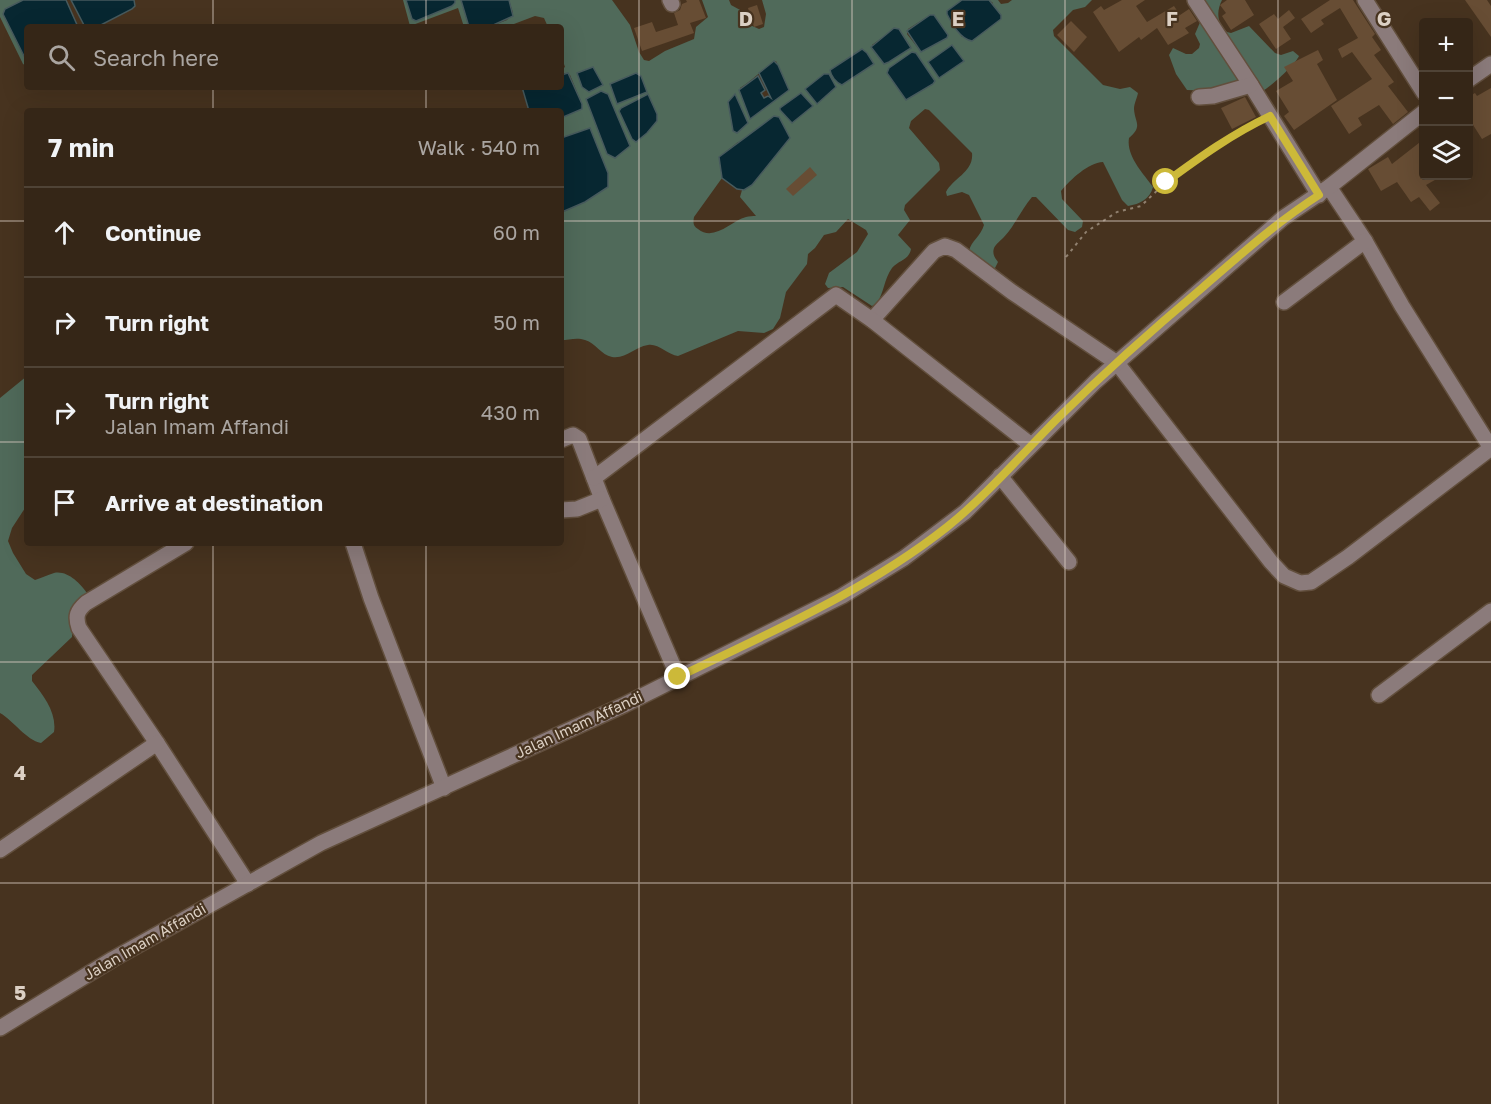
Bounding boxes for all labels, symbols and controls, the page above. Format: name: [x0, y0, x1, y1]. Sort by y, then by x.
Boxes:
text: D: [739, 6, 753, 30]
text: E: [952, 6, 964, 30]
text: F: [1166, 6, 1178, 30]
text: G: [1377, 6, 1391, 30]
map controls: [1419, 18, 1473, 180]
button: +: [1419, 18, 1473, 72]
search box: [24, 24, 564, 90]
icon: search: [45, 41, 78, 74]
text: Search here: [93, 44, 219, 71]
button: −: [1419, 72, 1473, 126]
button: layers: [1419, 126, 1473, 180]
text: 7 min: [48, 132, 114, 163]
text: Walk · 540 m: [418, 135, 540, 159]
route start: [1152, 168, 1178, 194]
icon: ahead: [48, 216, 81, 249]
text: Continue: [105, 219, 201, 246]
text: 60 m: [493, 220, 540, 244]
icon: right: [48, 306, 81, 339]
text: Turn right: [105, 309, 209, 336]
text: 50 m: [493, 310, 540, 334]
text: Turn right: [105, 387, 209, 414]
icon: right: [48, 396, 81, 429]
text: 430 m: [481, 400, 540, 424]
text: Jalan Imam Affandi: [105, 414, 289, 438]
icon: arrive: [48, 486, 81, 519]
text: Arrive at destination: [105, 489, 323, 516]
route end: [664, 663, 690, 689]
street label: Jalan Imam Affandi: [512, 687, 645, 761]
text: 4: [14, 760, 26, 784]
street label: Jalan Imam Affandi: [80, 899, 209, 983]
text: 5: [14, 980, 26, 1004]

